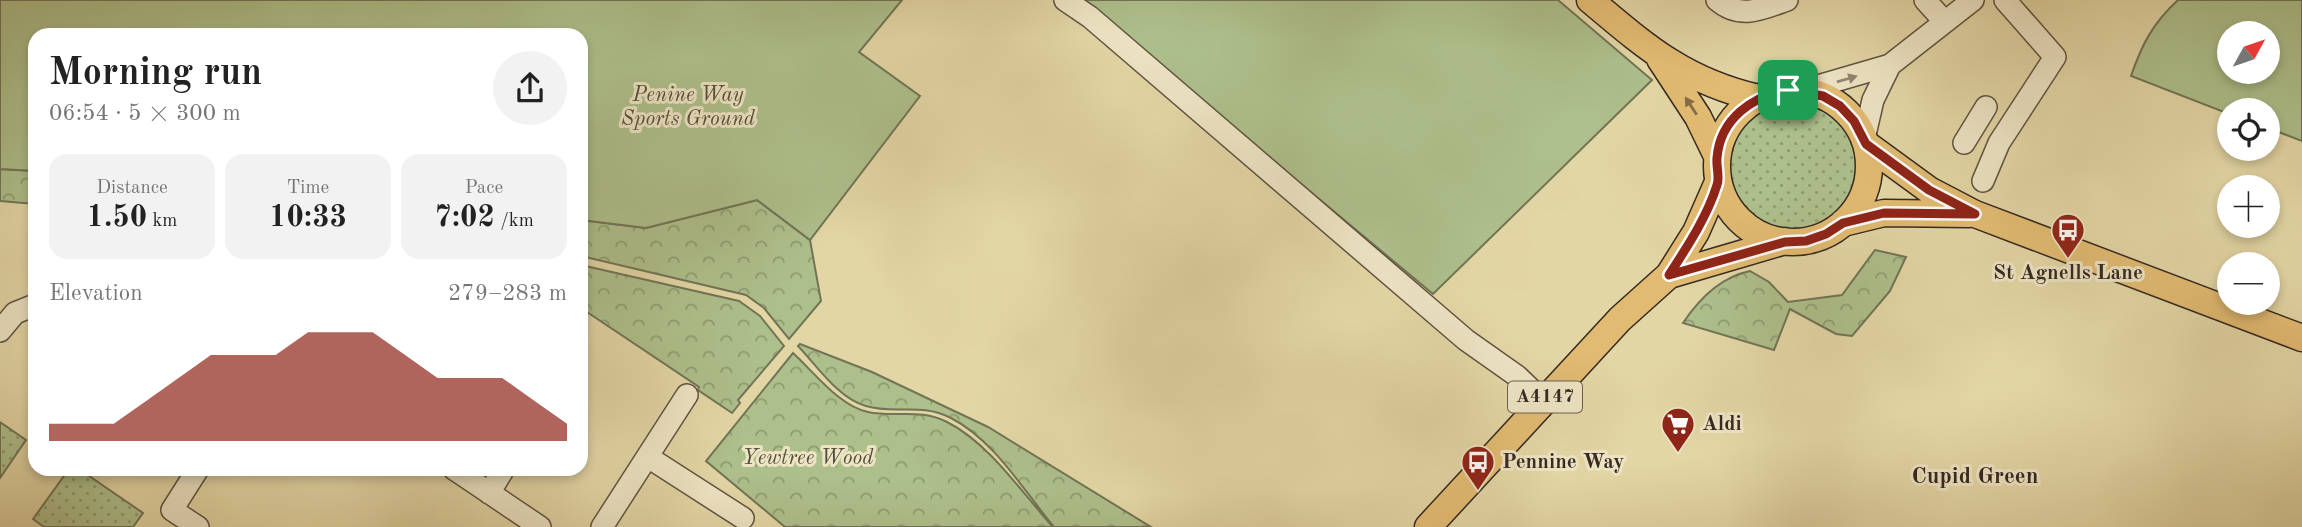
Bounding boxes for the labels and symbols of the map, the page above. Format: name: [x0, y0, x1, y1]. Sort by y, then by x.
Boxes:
north arrow: [2217, 21, 2280, 84]
pin: [1758, 60, 1818, 120]
one-way arrow: [1837, 73, 1858, 83]
park label: Penine Way Sports Ground: [621, 85, 756, 130]
one-way arrow: [1684, 96, 1697, 116]
bus stop icon: St Agnells Lane: [2049, 211, 2087, 260]
place label: St Agnells Lane: [1993, 263, 2143, 284]
road number: A4147: [1508, 382, 1582, 412]
supermarket icon: Aldi: [1659, 405, 1697, 454]
place label: Aldi: [1702, 414, 1742, 435]
bus stop icon: Pennine Way: [1459, 443, 1497, 492]
park label: Yewtree Wood: [743, 448, 874, 469]
place label: Pennine Way: [1502, 452, 1624, 473]
district label: Cupid Green: [1911, 465, 2039, 488]

